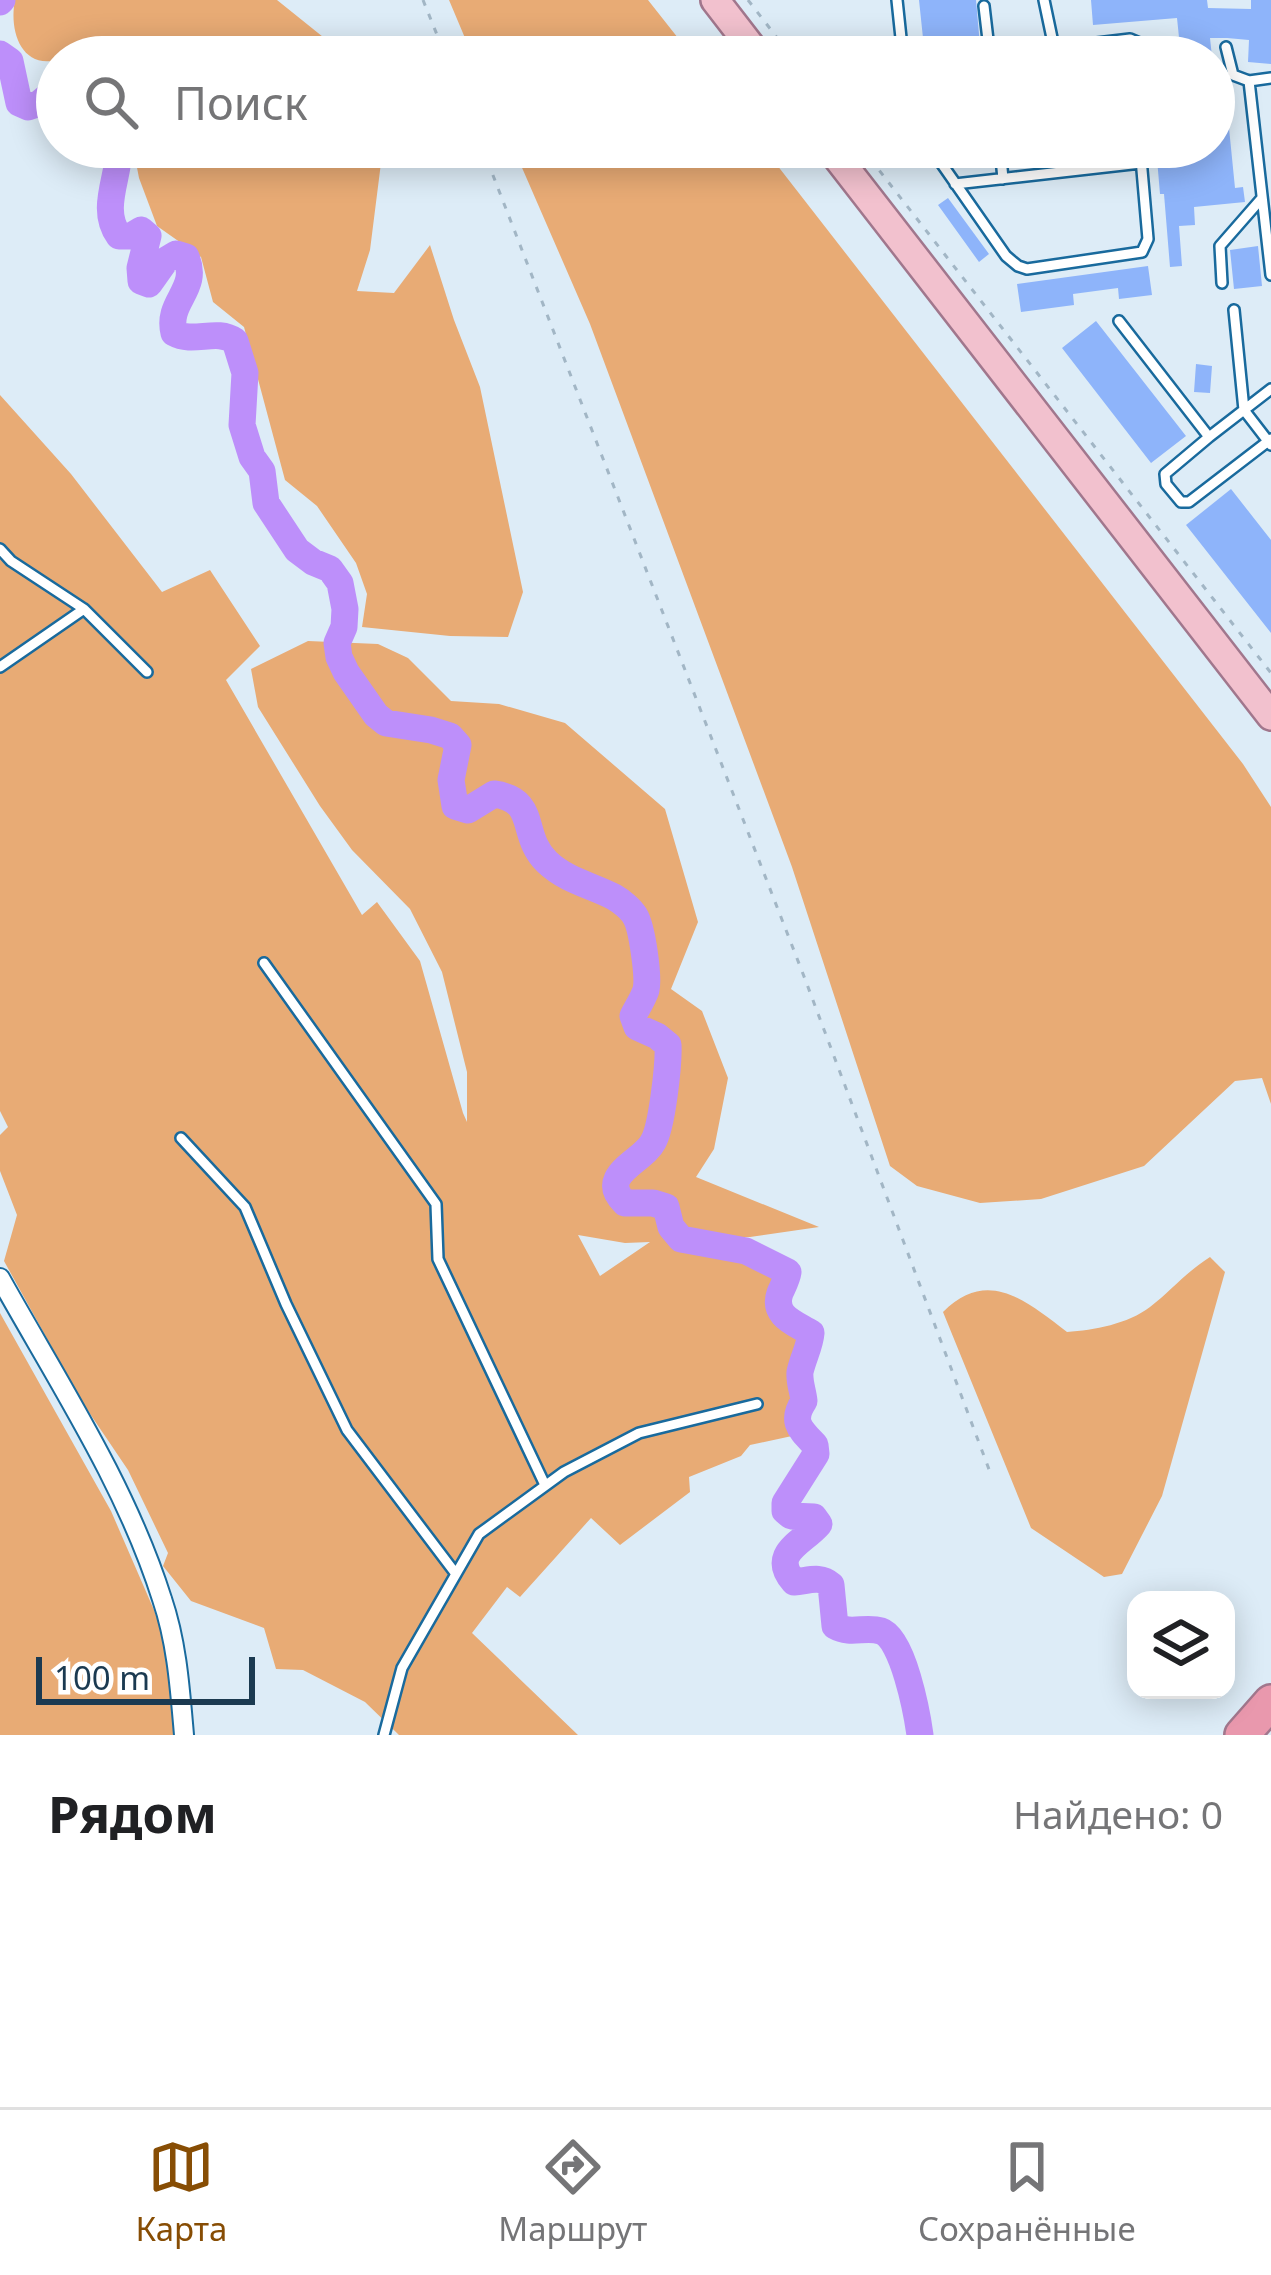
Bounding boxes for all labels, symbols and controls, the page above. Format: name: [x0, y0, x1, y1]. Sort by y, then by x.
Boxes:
search box: [36, 36, 1235, 168]
icon: search: [78, 69, 144, 135]
text: Поиск: [174, 72, 308, 133]
map controls: [1127, 1591, 1235, 1699]
button: layers: [1127, 1591, 1235, 1699]
scale bar: [36, 1651, 255, 1704]
text: 100 m: [54, 1655, 150, 1700]
text: Рядом: [48, 1778, 217, 1848]
text: Найдено: 0: [1013, 1787, 1223, 1840]
tab: Карта: [135, 2134, 227, 2251]
tab: Маршрут: [498, 2134, 647, 2251]
tab: Сохранённые: [918, 2134, 1136, 2251]

